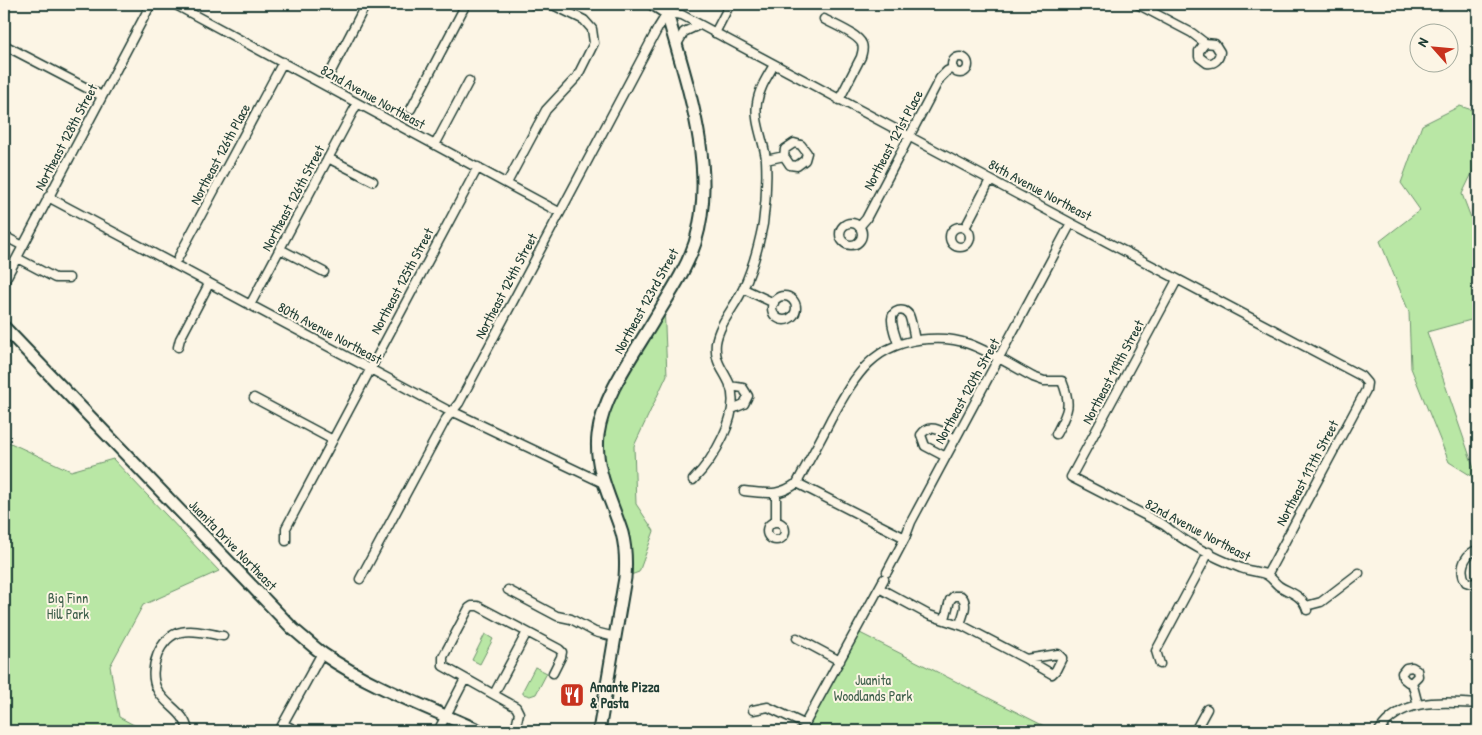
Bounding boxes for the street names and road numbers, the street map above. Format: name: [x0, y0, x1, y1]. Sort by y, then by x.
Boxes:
street label: 82nd Avenue Northeast: [318, 60, 429, 133]
street label: Northeast 128th Street: [30, 80, 102, 193]
street label: Northeast 121st Place: [858, 86, 927, 193]
street label: Northeast 126th Place: [185, 100, 254, 208]
street label: Northeast 126th Street: [257, 141, 329, 254]
street label: 84th Avenue Northeast: [985, 154, 1095, 225]
street label: Northeast 125th Street: [366, 224, 438, 337]
street label: Northeast 124th Street: [470, 229, 542, 342]
street label: Northeast 123rd Street: [609, 244, 683, 357]
street label: 80th Avenue Northeast: [275, 297, 386, 368]
street label: Northeast 119th Street: [1077, 316, 1148, 427]
street label: Northeast 120th Street: [930, 334, 1004, 447]
street label: Northeast 117th Street: [1271, 416, 1343, 529]
street label: 82nd Avenue Northeast: [1142, 494, 1254, 565]
street label: Juanita Drive Northeast: [185, 495, 282, 594]

